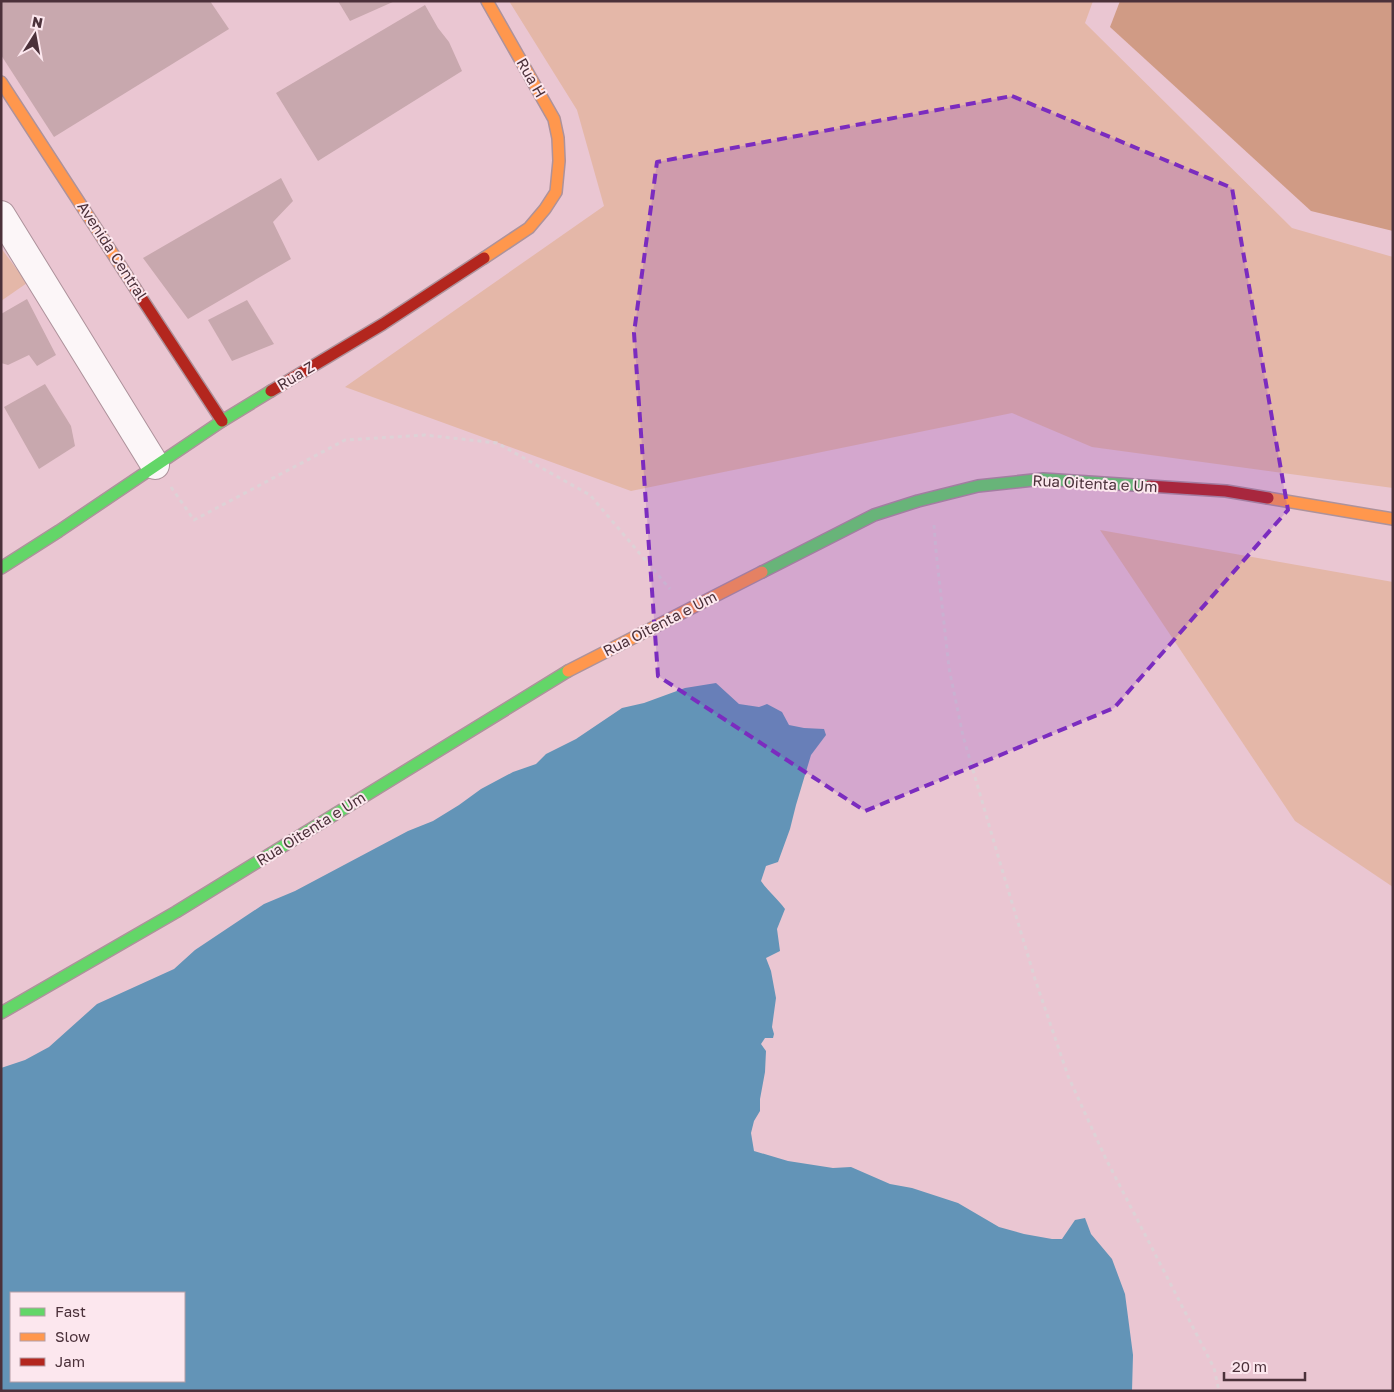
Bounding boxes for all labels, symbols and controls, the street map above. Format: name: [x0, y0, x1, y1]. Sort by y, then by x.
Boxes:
north arrow: [10, 10, 60, 60]
text: N: [31, 12, 44, 31]
street label: Rua H: [513, 55, 550, 100]
street label: Avenida Central: [74, 198, 151, 303]
street label: Rua Z: [274, 357, 317, 393]
street label: Rua Oitenta e Um: [1032, 471, 1158, 495]
street label: Rua Oitenta e Um: [600, 587, 719, 660]
street label: Rua Oitenta e Um: [253, 787, 368, 869]
legend: [10, 1292, 185, 1382]
text: Fast: [55, 1302, 86, 1320]
text: Slow: [55, 1327, 90, 1345]
scale bar: [1224, 1350, 1305, 1382]
text: Jam: [55, 1352, 85, 1370]
text: 20 m: [1232, 1357, 1267, 1375]

